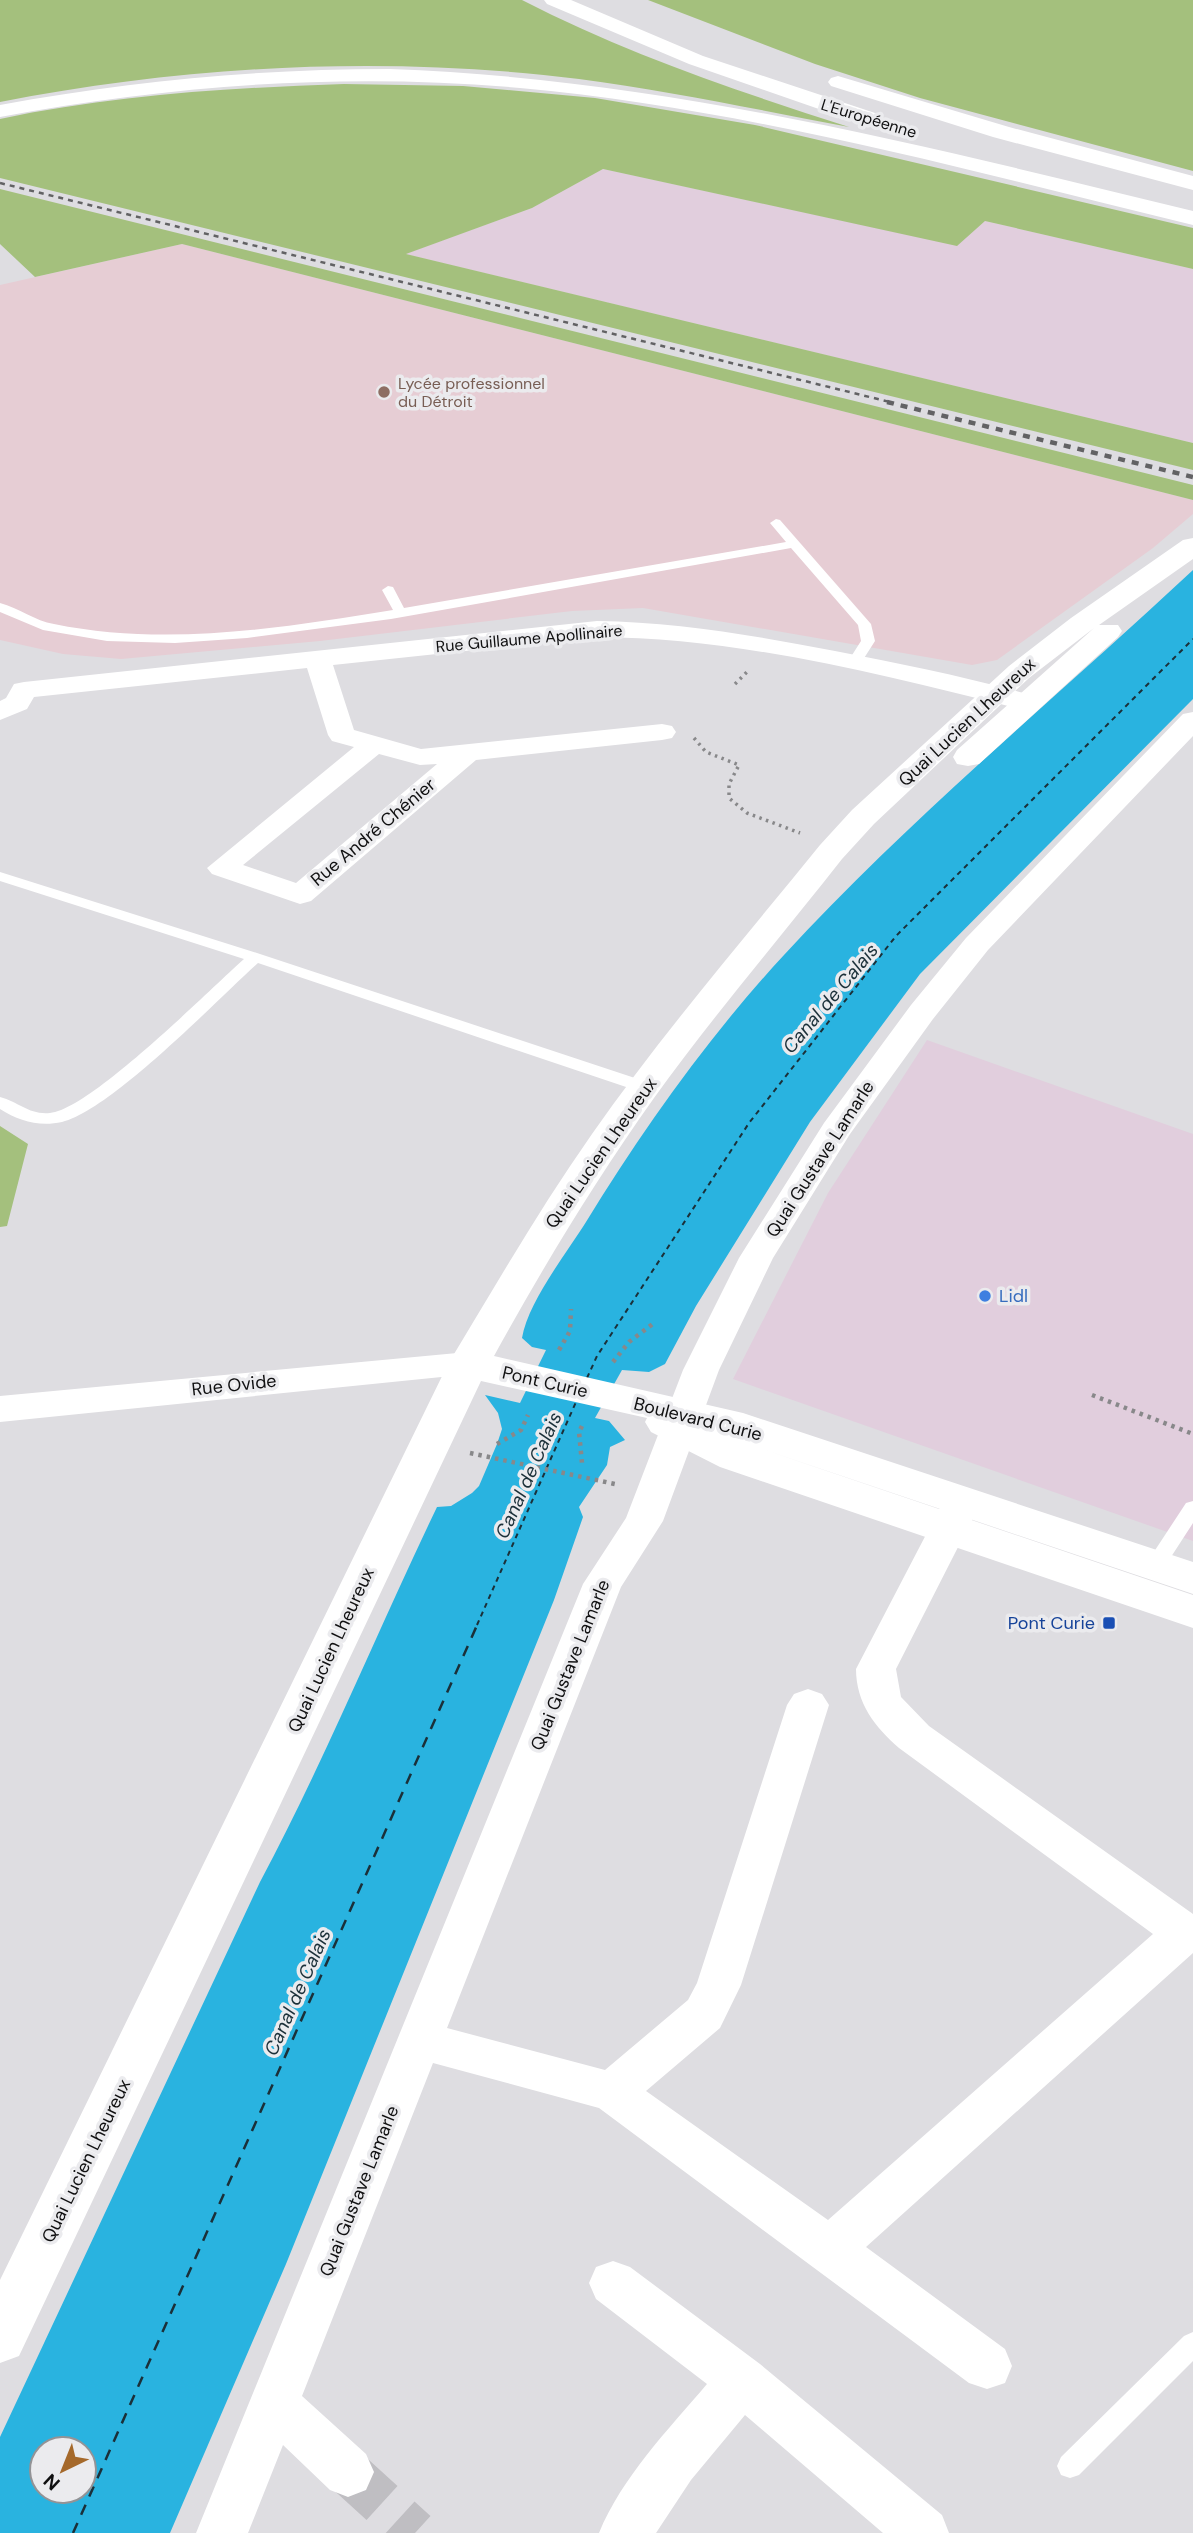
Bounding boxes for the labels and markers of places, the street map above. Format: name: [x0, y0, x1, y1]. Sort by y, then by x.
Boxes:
place label: Lycée professionnel du Détroit: [398, 373, 545, 412]
marker: Lycée professionnel du Détroit: [376, 384, 392, 400]
place label: Lidl: [999, 1284, 1028, 1308]
marker: Lidl: [977, 1288, 993, 1304]
place label: Pont Curie: [1008, 1611, 1095, 1635]
marker: Pont Curie: [1101, 1615, 1117, 1631]

